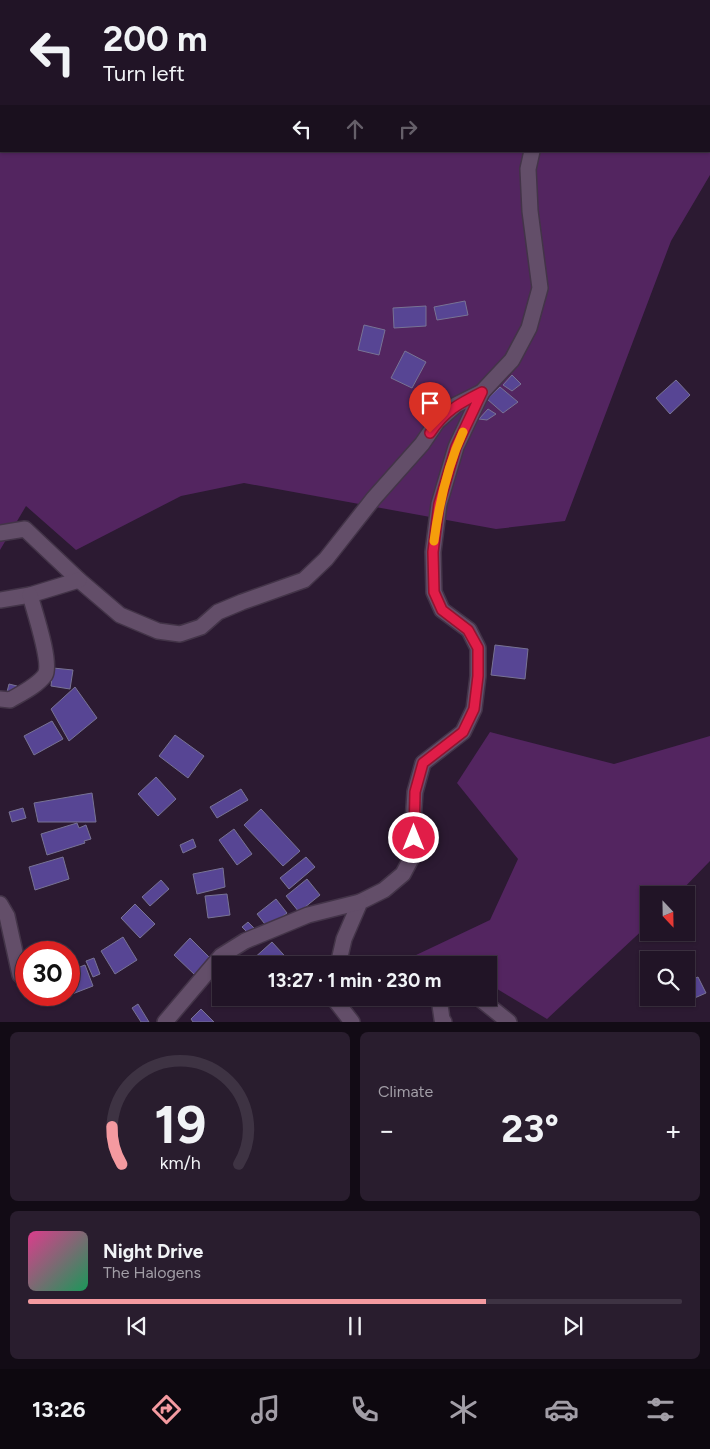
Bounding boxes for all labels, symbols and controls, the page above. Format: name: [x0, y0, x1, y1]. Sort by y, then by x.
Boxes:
text: 200 m: [103, 18, 207, 60]
icon: left: [20, 20, 85, 85]
text: Turn left: [103, 60, 185, 87]
icon: left: [288, 115, 316, 143]
icon: ahead: [341, 115, 369, 143]
icon: right: [394, 115, 422, 143]
pin: [409, 382, 451, 433]
icon: arrive: [416, 389, 444, 417]
position arrow: [387, 811, 439, 863]
north arrow: [640, 886, 695, 941]
map controls: [640, 886, 695, 1006]
speed limit sign: 30: [15, 941, 80, 1006]
button: search: [640, 951, 695, 1006]
text: 13:27 · 1 min · 230 m: [268, 969, 441, 992]
text: Climate: [378, 1082, 433, 1101]
text: 19: [154, 1094, 206, 1156]
text: 23°: [501, 1106, 559, 1152]
text: −: [378, 1113, 395, 1147]
text: +: [665, 1113, 682, 1147]
text: km/h: [160, 1152, 200, 1173]
text: Night Drive: [103, 1240, 203, 1263]
text: The Halogens: [103, 1263, 201, 1282]
icon: previous: [123, 1312, 151, 1340]
icon: pause: [341, 1312, 369, 1340]
icon: next: [559, 1312, 587, 1340]
icon: directions: [149, 1392, 184, 1427]
icon: music: [248, 1392, 283, 1427]
icon: phone: [347, 1392, 382, 1427]
icon: climate: [446, 1392, 481, 1427]
icon: car: [544, 1392, 579, 1427]
icon: filters: [643, 1392, 678, 1427]
text: 13:26: [32, 1396, 86, 1423]

